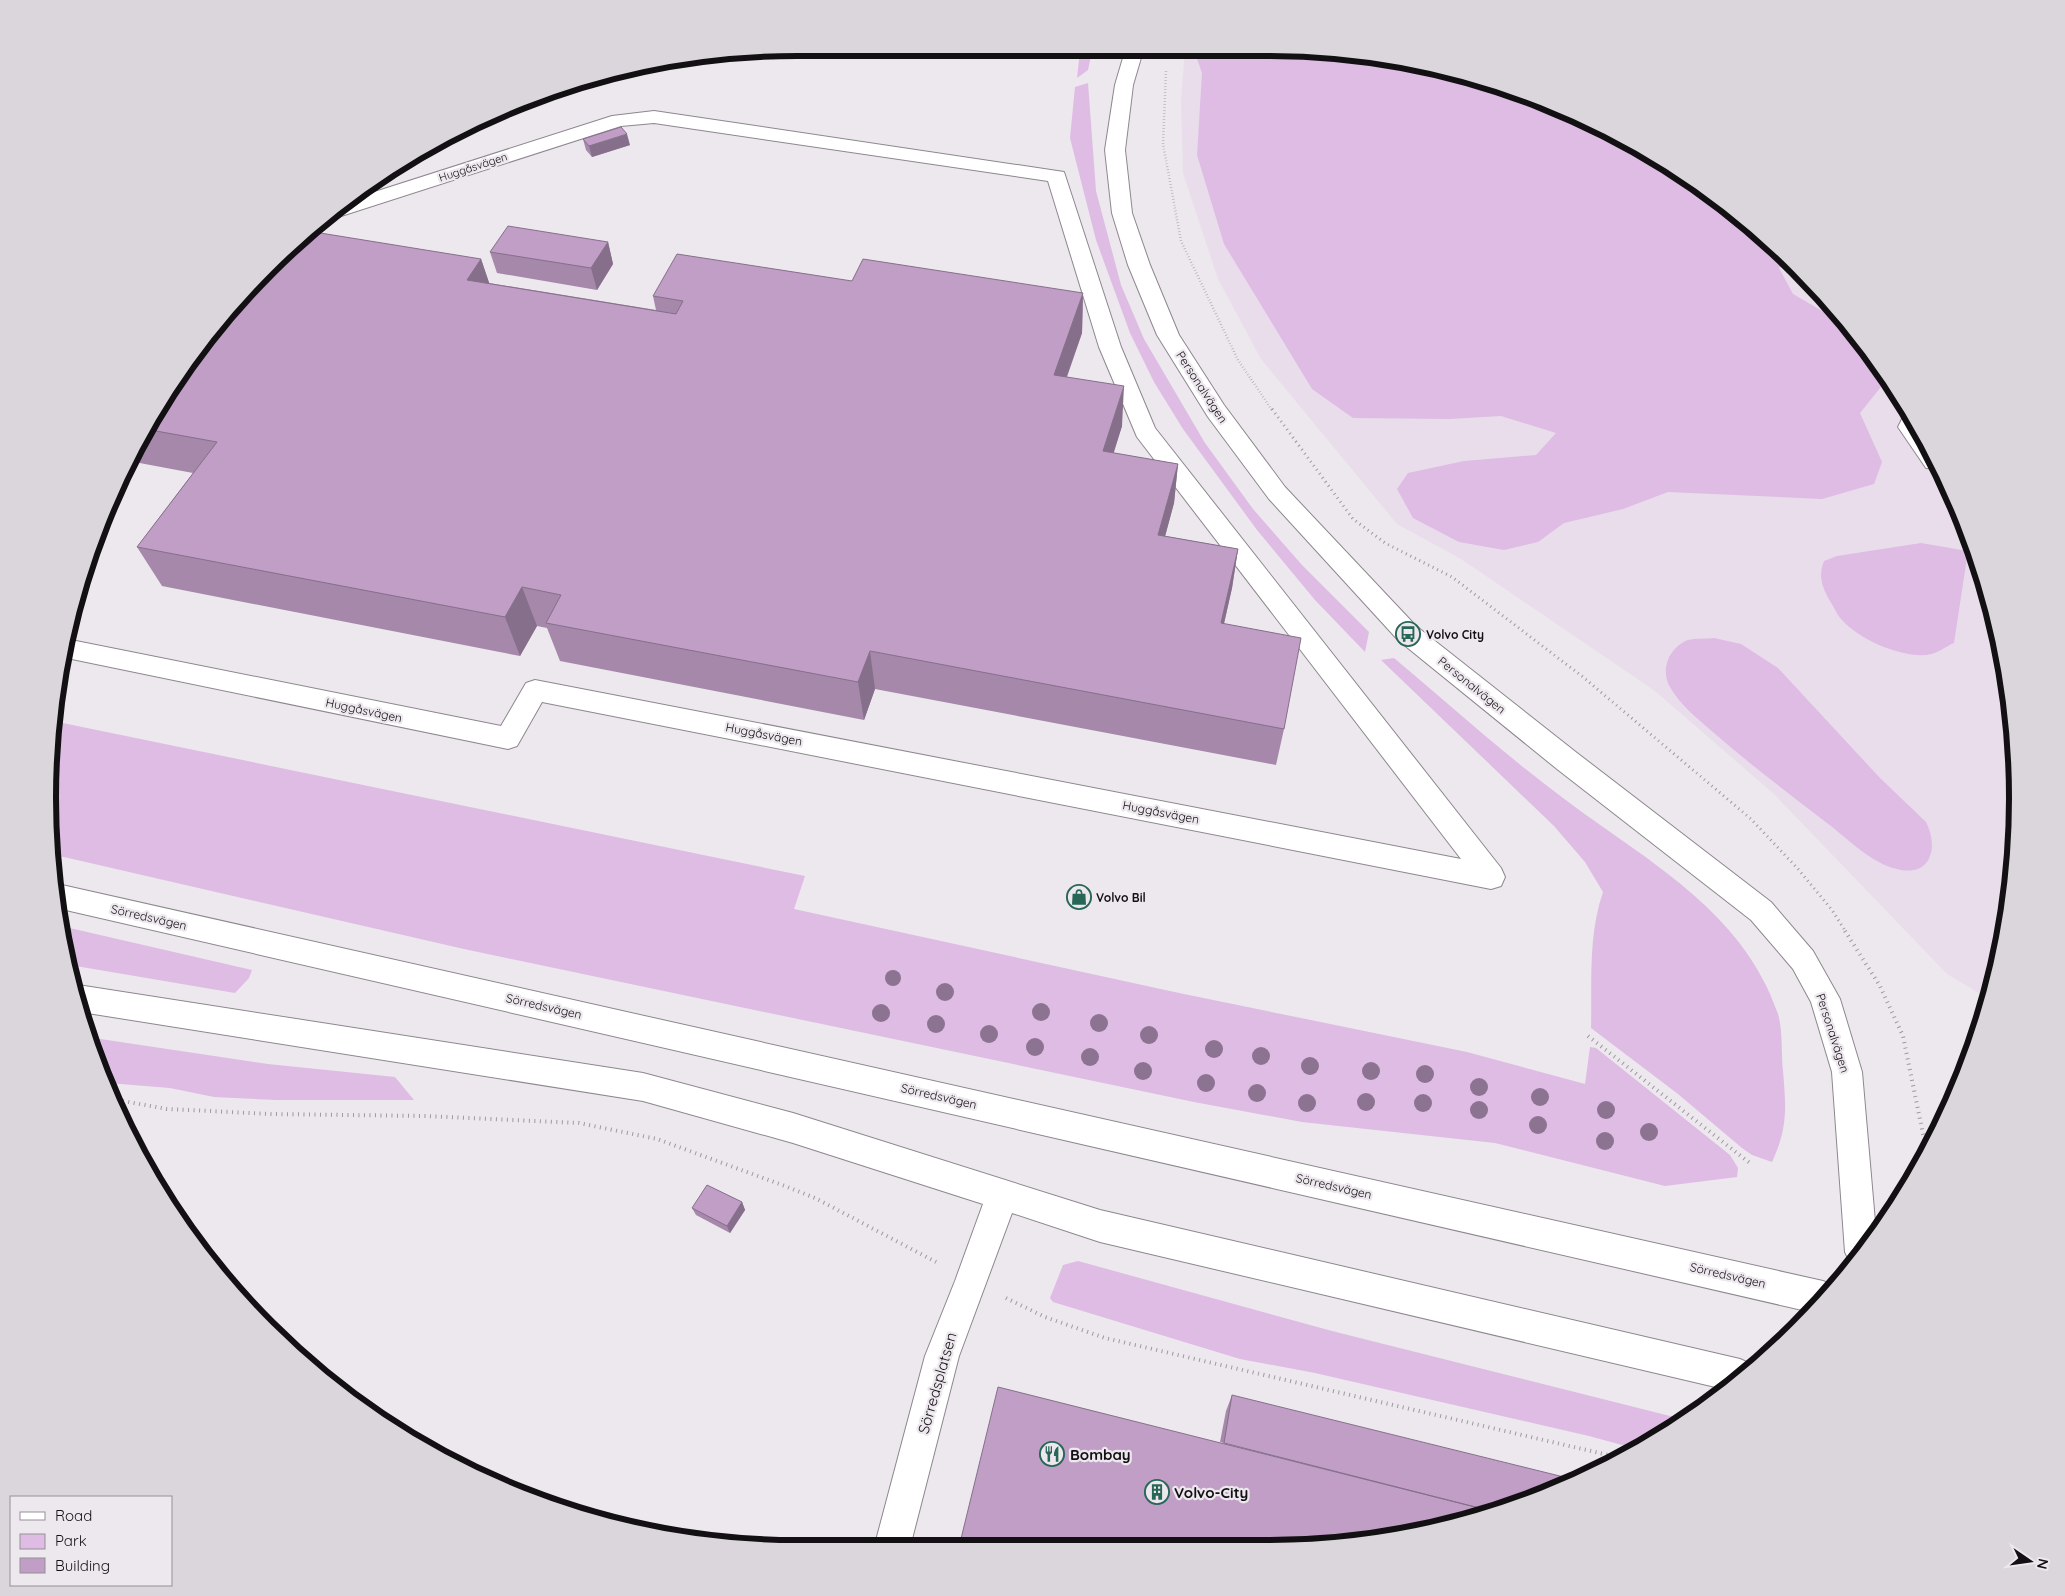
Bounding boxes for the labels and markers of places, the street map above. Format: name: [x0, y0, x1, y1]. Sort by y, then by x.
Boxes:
bus stop icon: Volvo City: [1395, 621, 1421, 647]
place label: Volvo City: [1426, 627, 1484, 642]
shop icon: Volvo Bil: [1066, 884, 1092, 910]
place label: Volvo Bil: [1096, 890, 1146, 905]
restaurant icon: Bombay: [1039, 1441, 1065, 1467]
place label: Bombay: [1070, 1445, 1131, 1464]
building icon: Volvo-City: [1144, 1479, 1170, 1505]
place label: Volvo-City: [1174, 1483, 1248, 1502]

